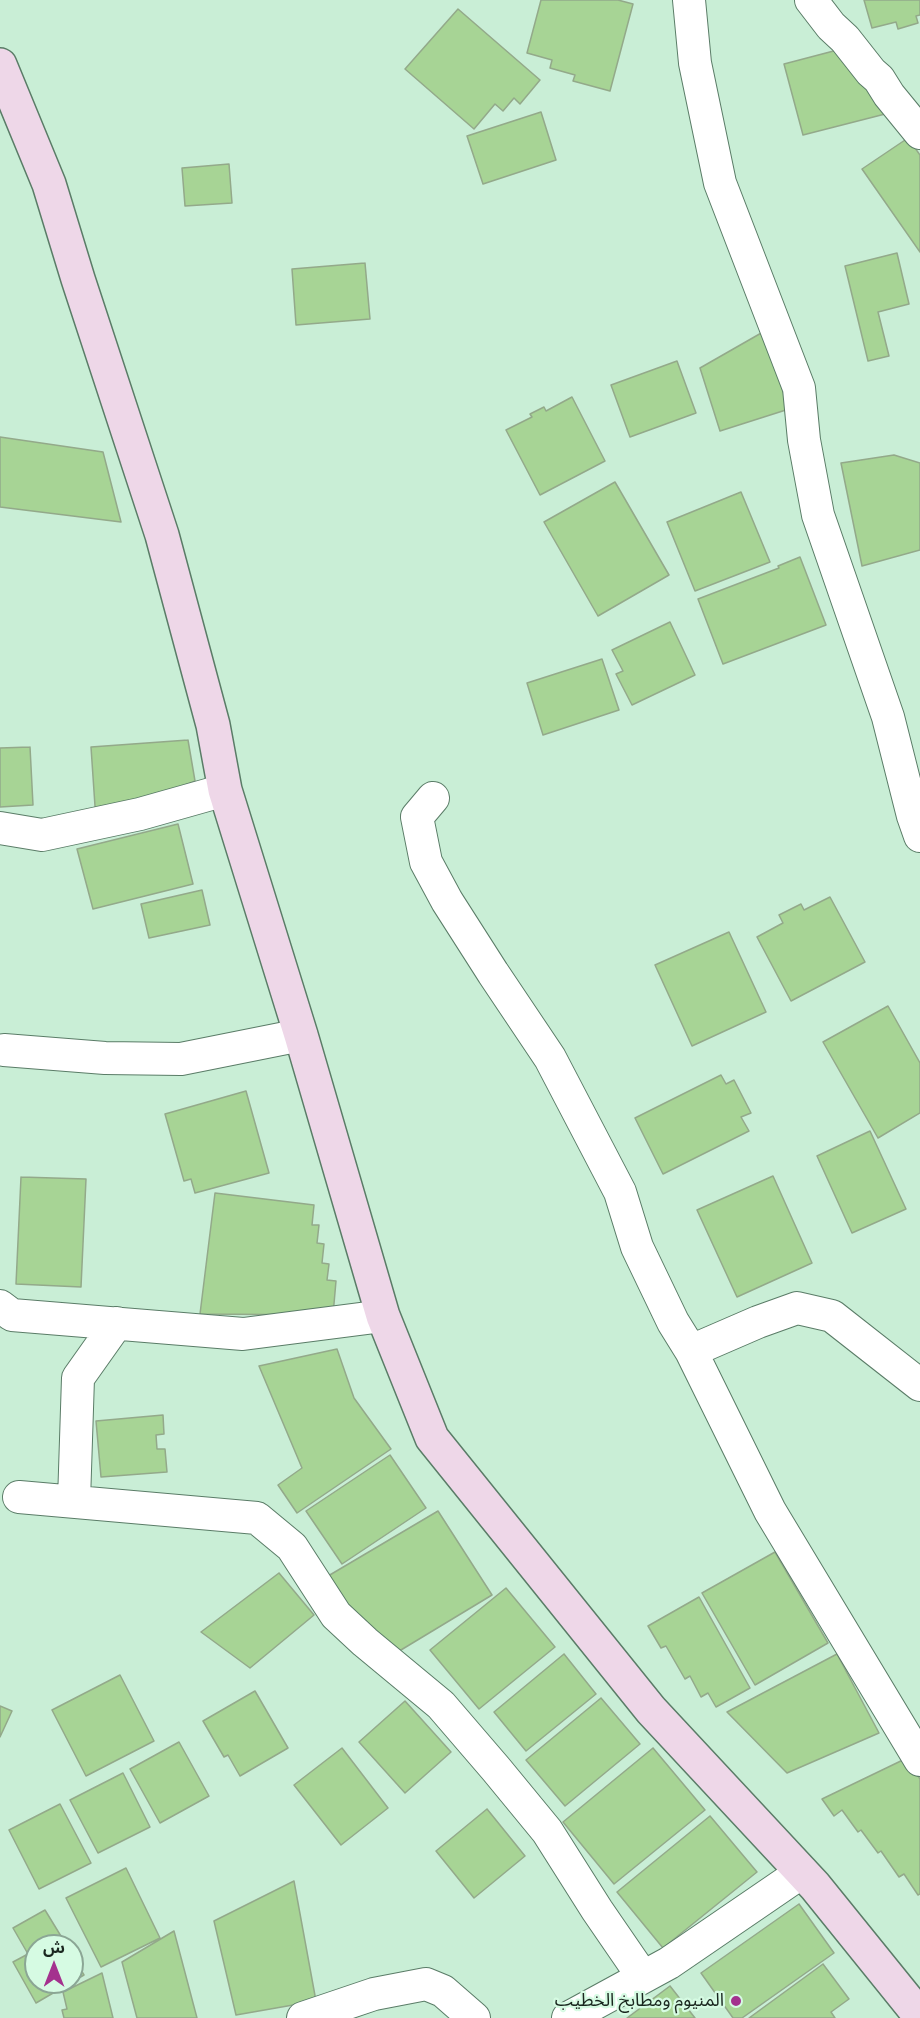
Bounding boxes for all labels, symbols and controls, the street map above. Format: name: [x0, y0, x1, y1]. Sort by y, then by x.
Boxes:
north arrow: [24, 1934, 84, 1994]
text: ش: [43, 1938, 65, 1957]
place label: المنيوم ومطابخ الخطيب: [555, 1990, 724, 2012]
marker: المنيوم ومطابخ الخطيب: [729, 1994, 743, 2008]

